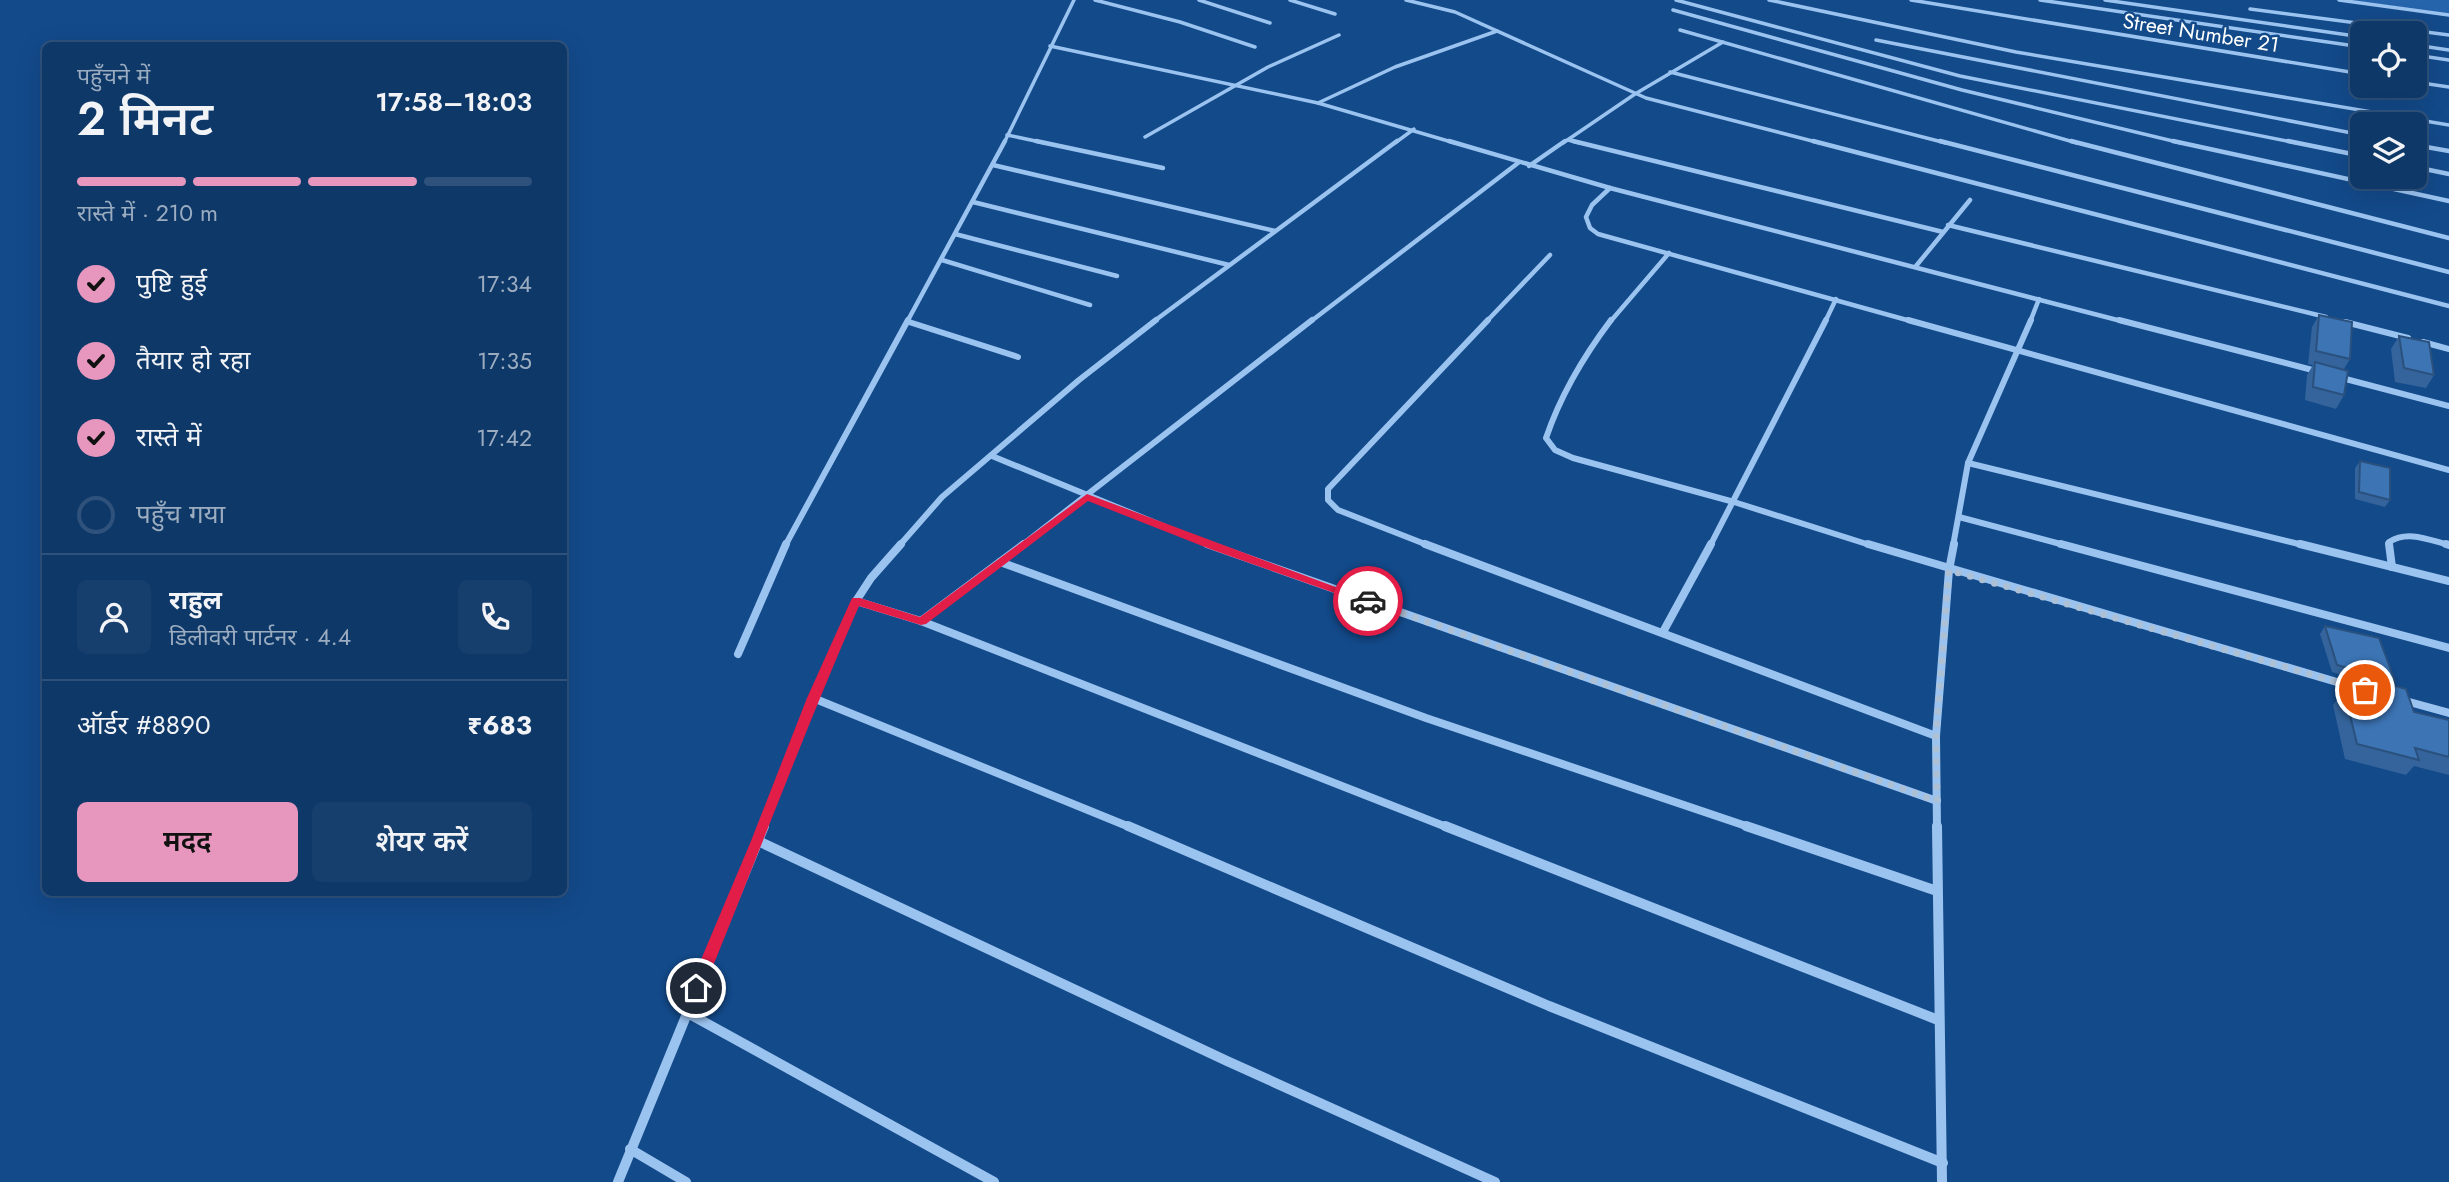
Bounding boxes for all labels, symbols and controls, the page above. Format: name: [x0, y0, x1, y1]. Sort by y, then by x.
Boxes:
street label: Street Number 21: [2121, 6, 2281, 60]
map controls: [2350, 21, 2427, 189]
button: locate: [2350, 21, 2427, 98]
text: पहुँचने में: [77, 59, 150, 93]
text: 17:58–18:03: [375, 83, 532, 121]
text: 2 मिनट: [77, 86, 213, 152]
button: layers: [2350, 112, 2427, 189]
text: रास्ते में · 210 m: [77, 196, 218, 230]
text: पुष्टि हुई: [136, 264, 207, 302]
icon: check: [77, 265, 115, 303]
text: 17:34: [477, 267, 532, 301]
text: तैयार हो रहा: [136, 341, 251, 379]
icon: check: [77, 342, 115, 380]
text: 17:35: [477, 344, 532, 378]
text: रास्ते में: [136, 418, 202, 456]
icon: check: [77, 419, 115, 457]
text: 17:42: [476, 421, 532, 455]
text: पहुँच गया: [136, 495, 225, 533]
courier: [1333, 566, 1403, 636]
button: person: [77, 580, 151, 654]
button: phone: [458, 580, 532, 654]
text: राहुल: [169, 581, 222, 619]
icon: car: [1349, 582, 1387, 620]
text: डिलीवरी पार्टनर · 4.4: [169, 620, 351, 654]
pin: [2335, 660, 2395, 720]
icon: bag: [2346, 671, 2384, 709]
text: ऑर्डर #8890: [77, 706, 211, 744]
text: ₹683: [467, 706, 532, 744]
button: मदद: [77, 802, 298, 882]
button: शेयर करें: [312, 802, 532, 882]
pin: [666, 958, 726, 1018]
icon: home: [677, 969, 715, 1007]

